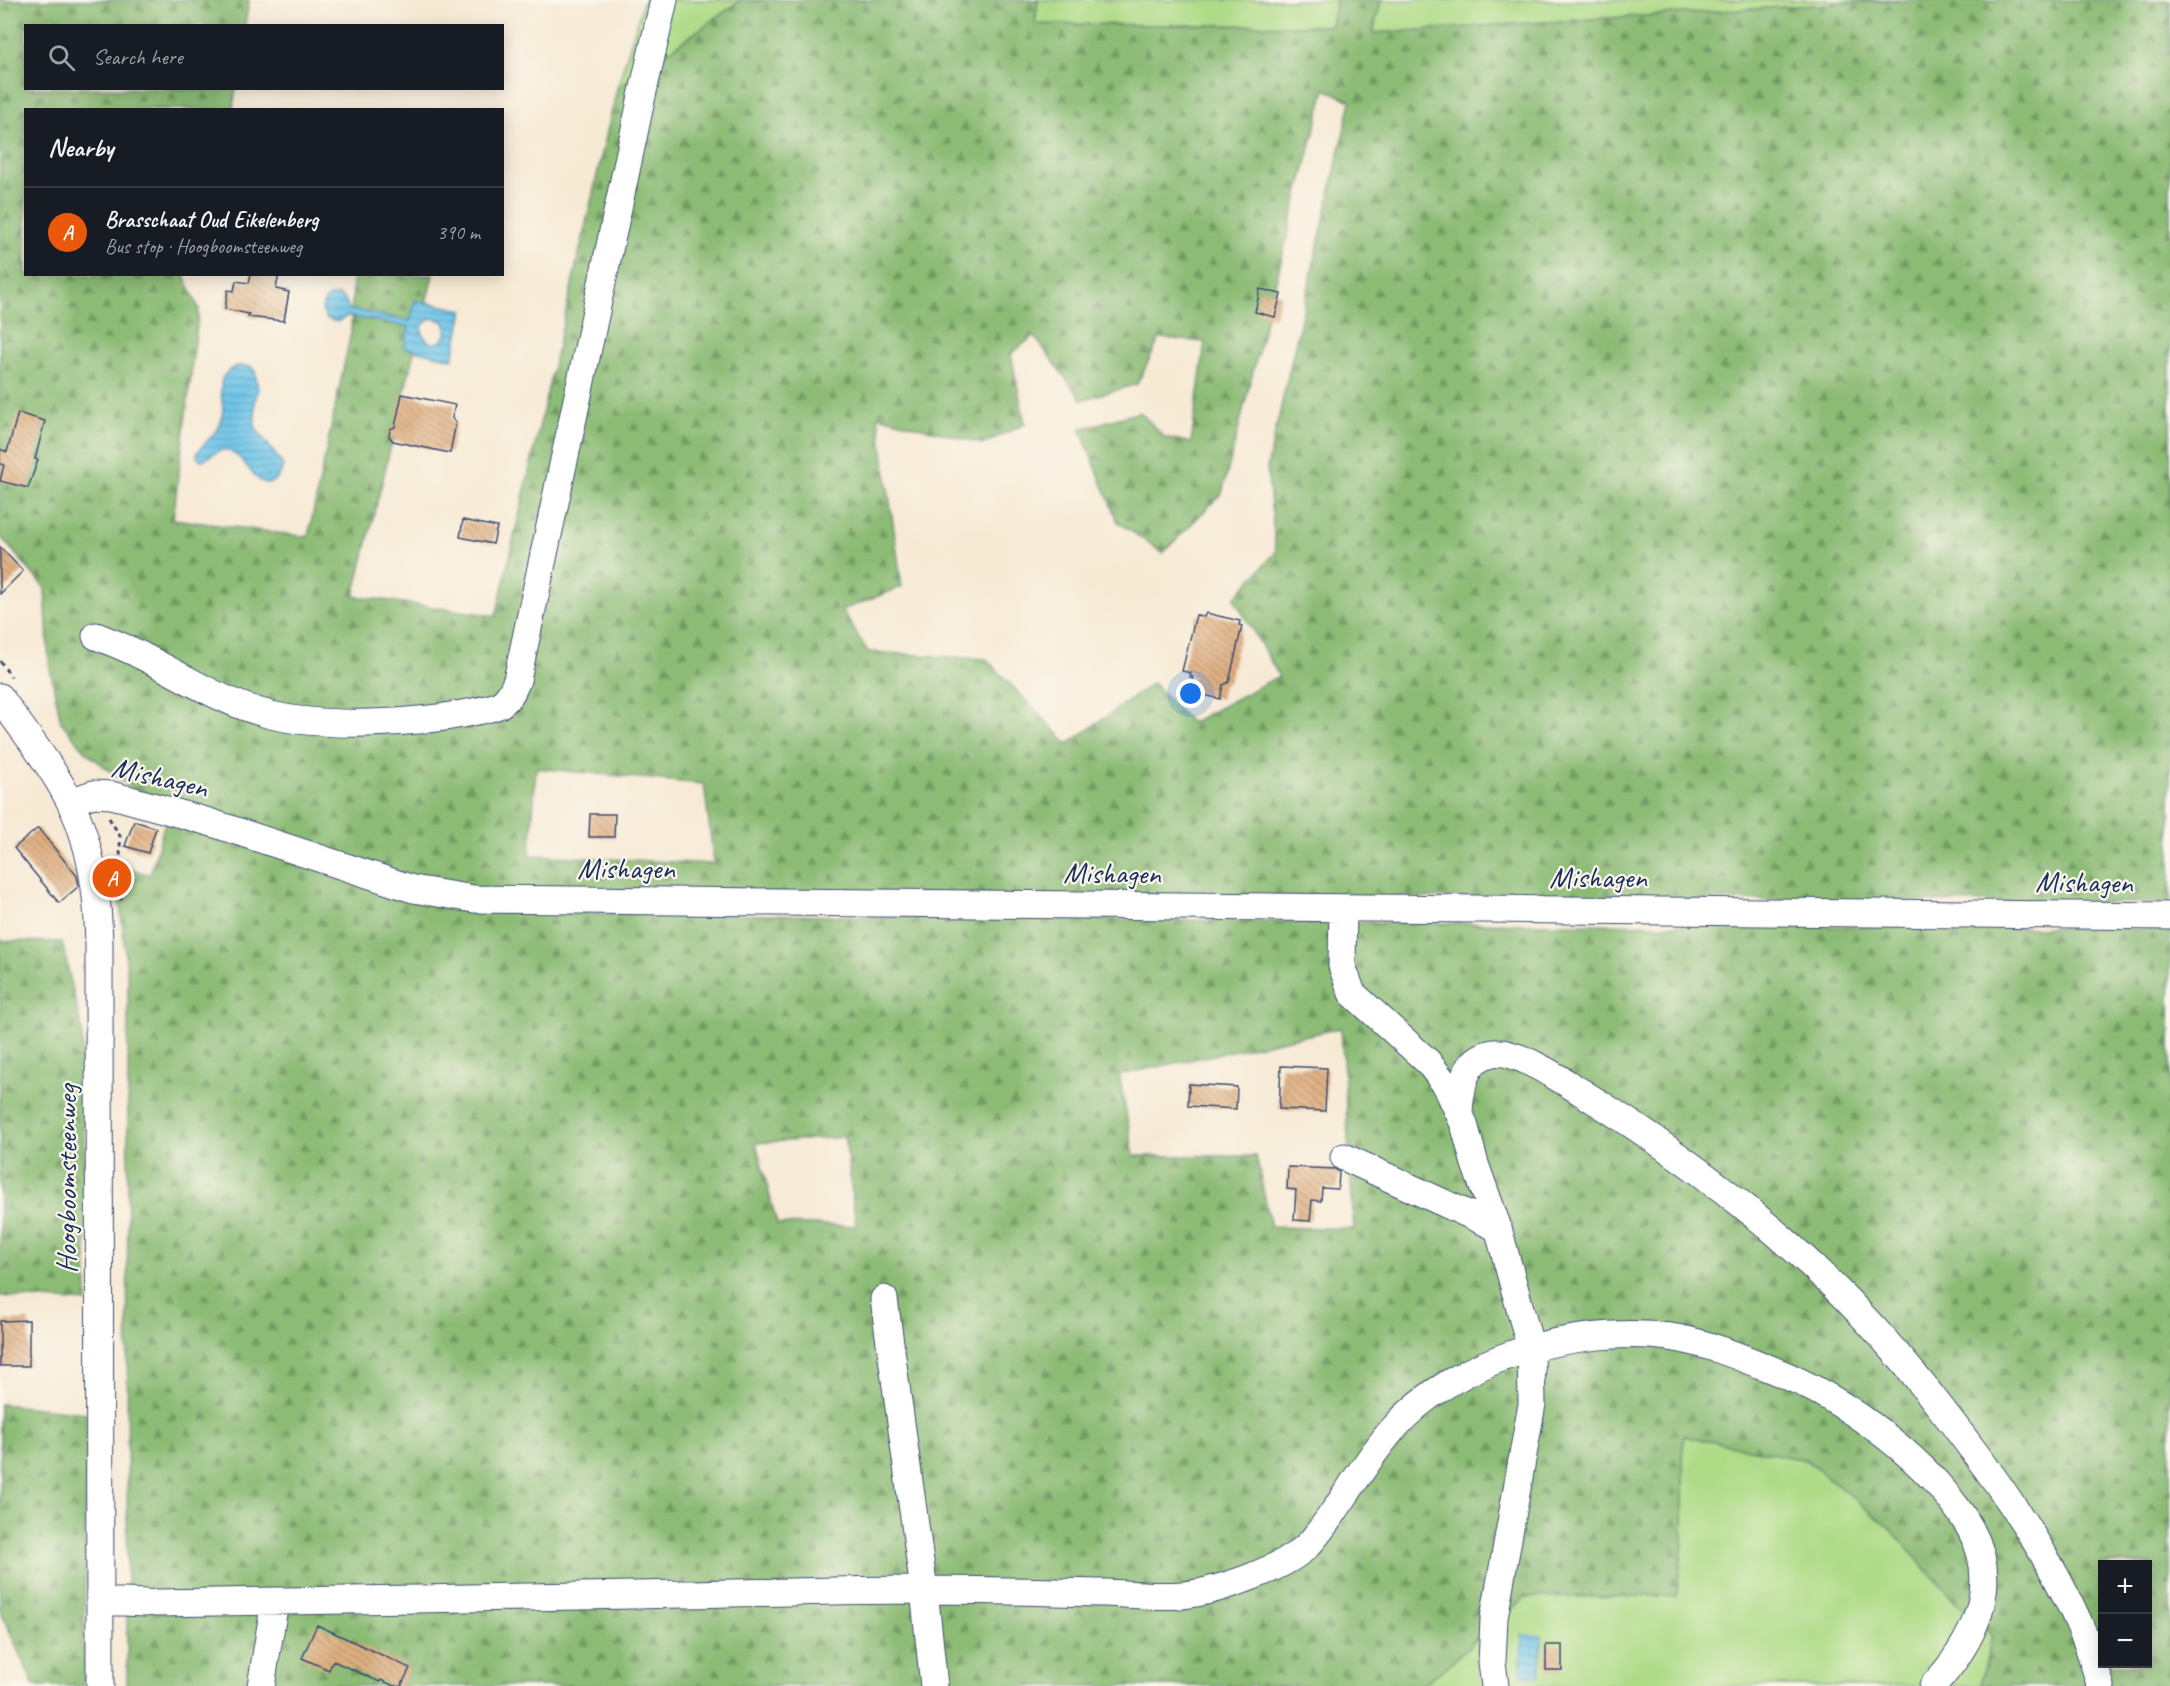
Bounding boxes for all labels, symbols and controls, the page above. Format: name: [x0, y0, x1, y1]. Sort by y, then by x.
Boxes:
search box: [24, 24, 504, 90]
icon: search: [45, 41, 78, 74]
text: Search here: [93, 43, 183, 71]
text: Nearby: [48, 131, 113, 164]
text: Brasschaat Oud Eikelenberg: [105, 206, 318, 234]
text: A: [62, 220, 73, 245]
text: 390 m: [437, 220, 480, 245]
text: Bus stop · Hoogboomsteenweg: [105, 234, 302, 259]
your location: [1176, 679, 1205, 708]
street label: Mishagen: [108, 748, 213, 807]
street label: Mishagen: [577, 849, 676, 887]
street label: Mishagen: [1063, 853, 1162, 893]
pin: A: [92, 856, 132, 900]
street label: Mishagen: [1549, 858, 1648, 896]
street label: Mishagen: [2035, 862, 2134, 902]
street label: Hoogboomsteenweg: [47, 1082, 85, 1273]
map controls: [2098, 1560, 2152, 1668]
button: +: [2098, 1560, 2152, 1614]
button: −: [2098, 1614, 2152, 1668]

